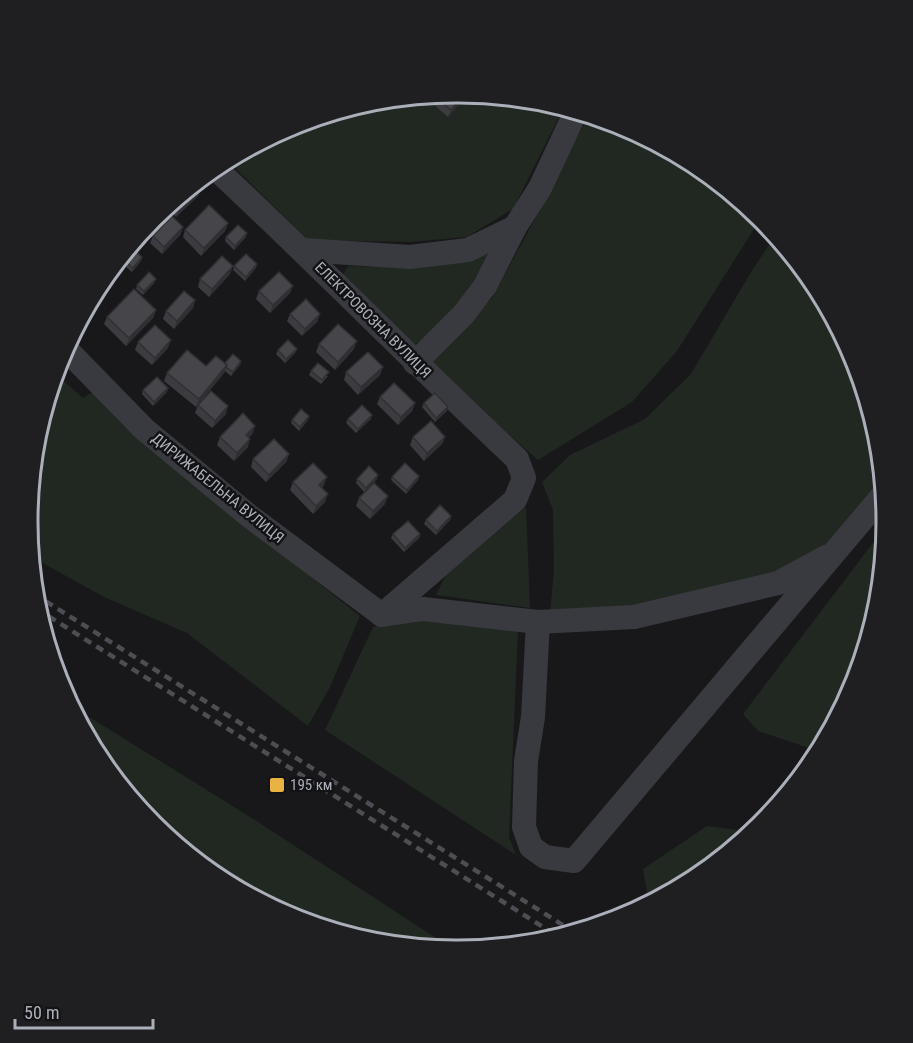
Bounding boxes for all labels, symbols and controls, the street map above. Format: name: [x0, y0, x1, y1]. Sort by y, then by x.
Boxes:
street label: ЕЛЕКТРОВОЗНА ВУЛИЦЯ: [311, 258, 435, 382]
street label: ДИРИЖАБЕЛЬНА ВУЛИЦЯ: [148, 429, 288, 547]
marker: 195 км: [268, 776, 286, 794]
place label: 195 км: [290, 776, 333, 794]
scale bar: [15, 992, 153, 1030]
text: 50 m: [24, 1002, 59, 1023]

